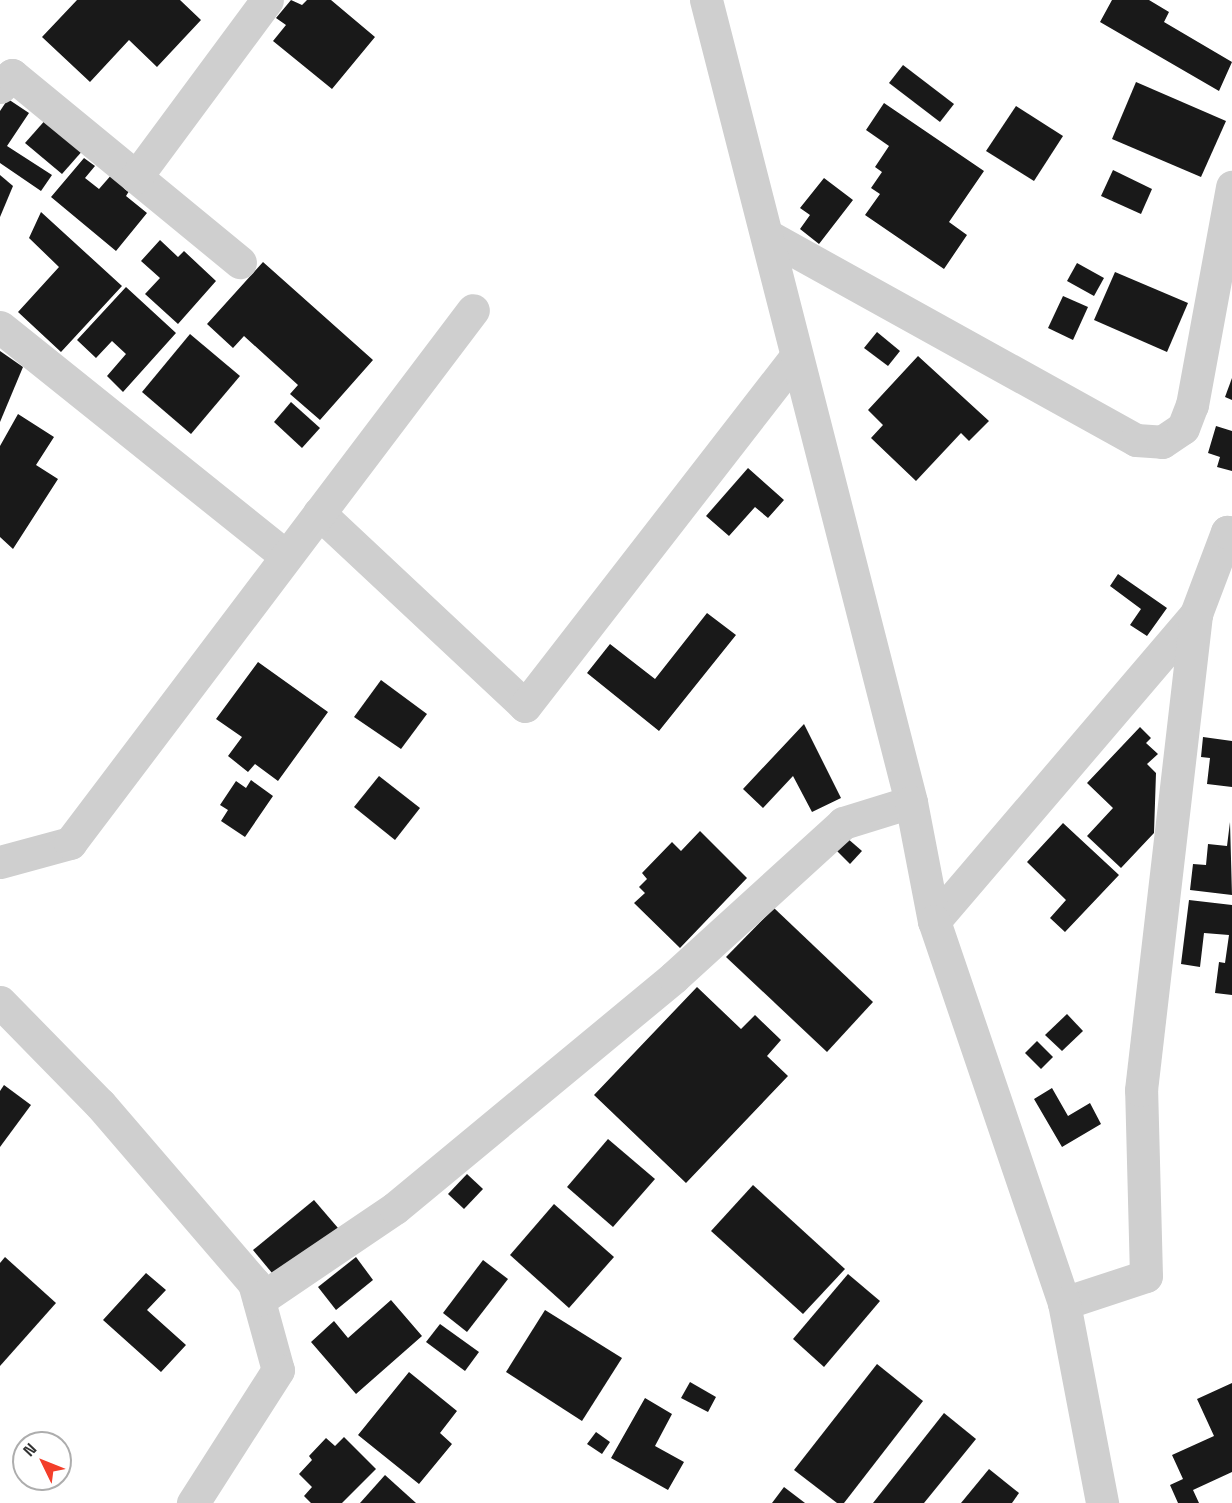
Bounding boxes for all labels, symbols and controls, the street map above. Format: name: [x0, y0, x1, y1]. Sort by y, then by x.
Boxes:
north arrow: [12, 1431, 72, 1491]
text: N: [19, 1439, 41, 1461]

